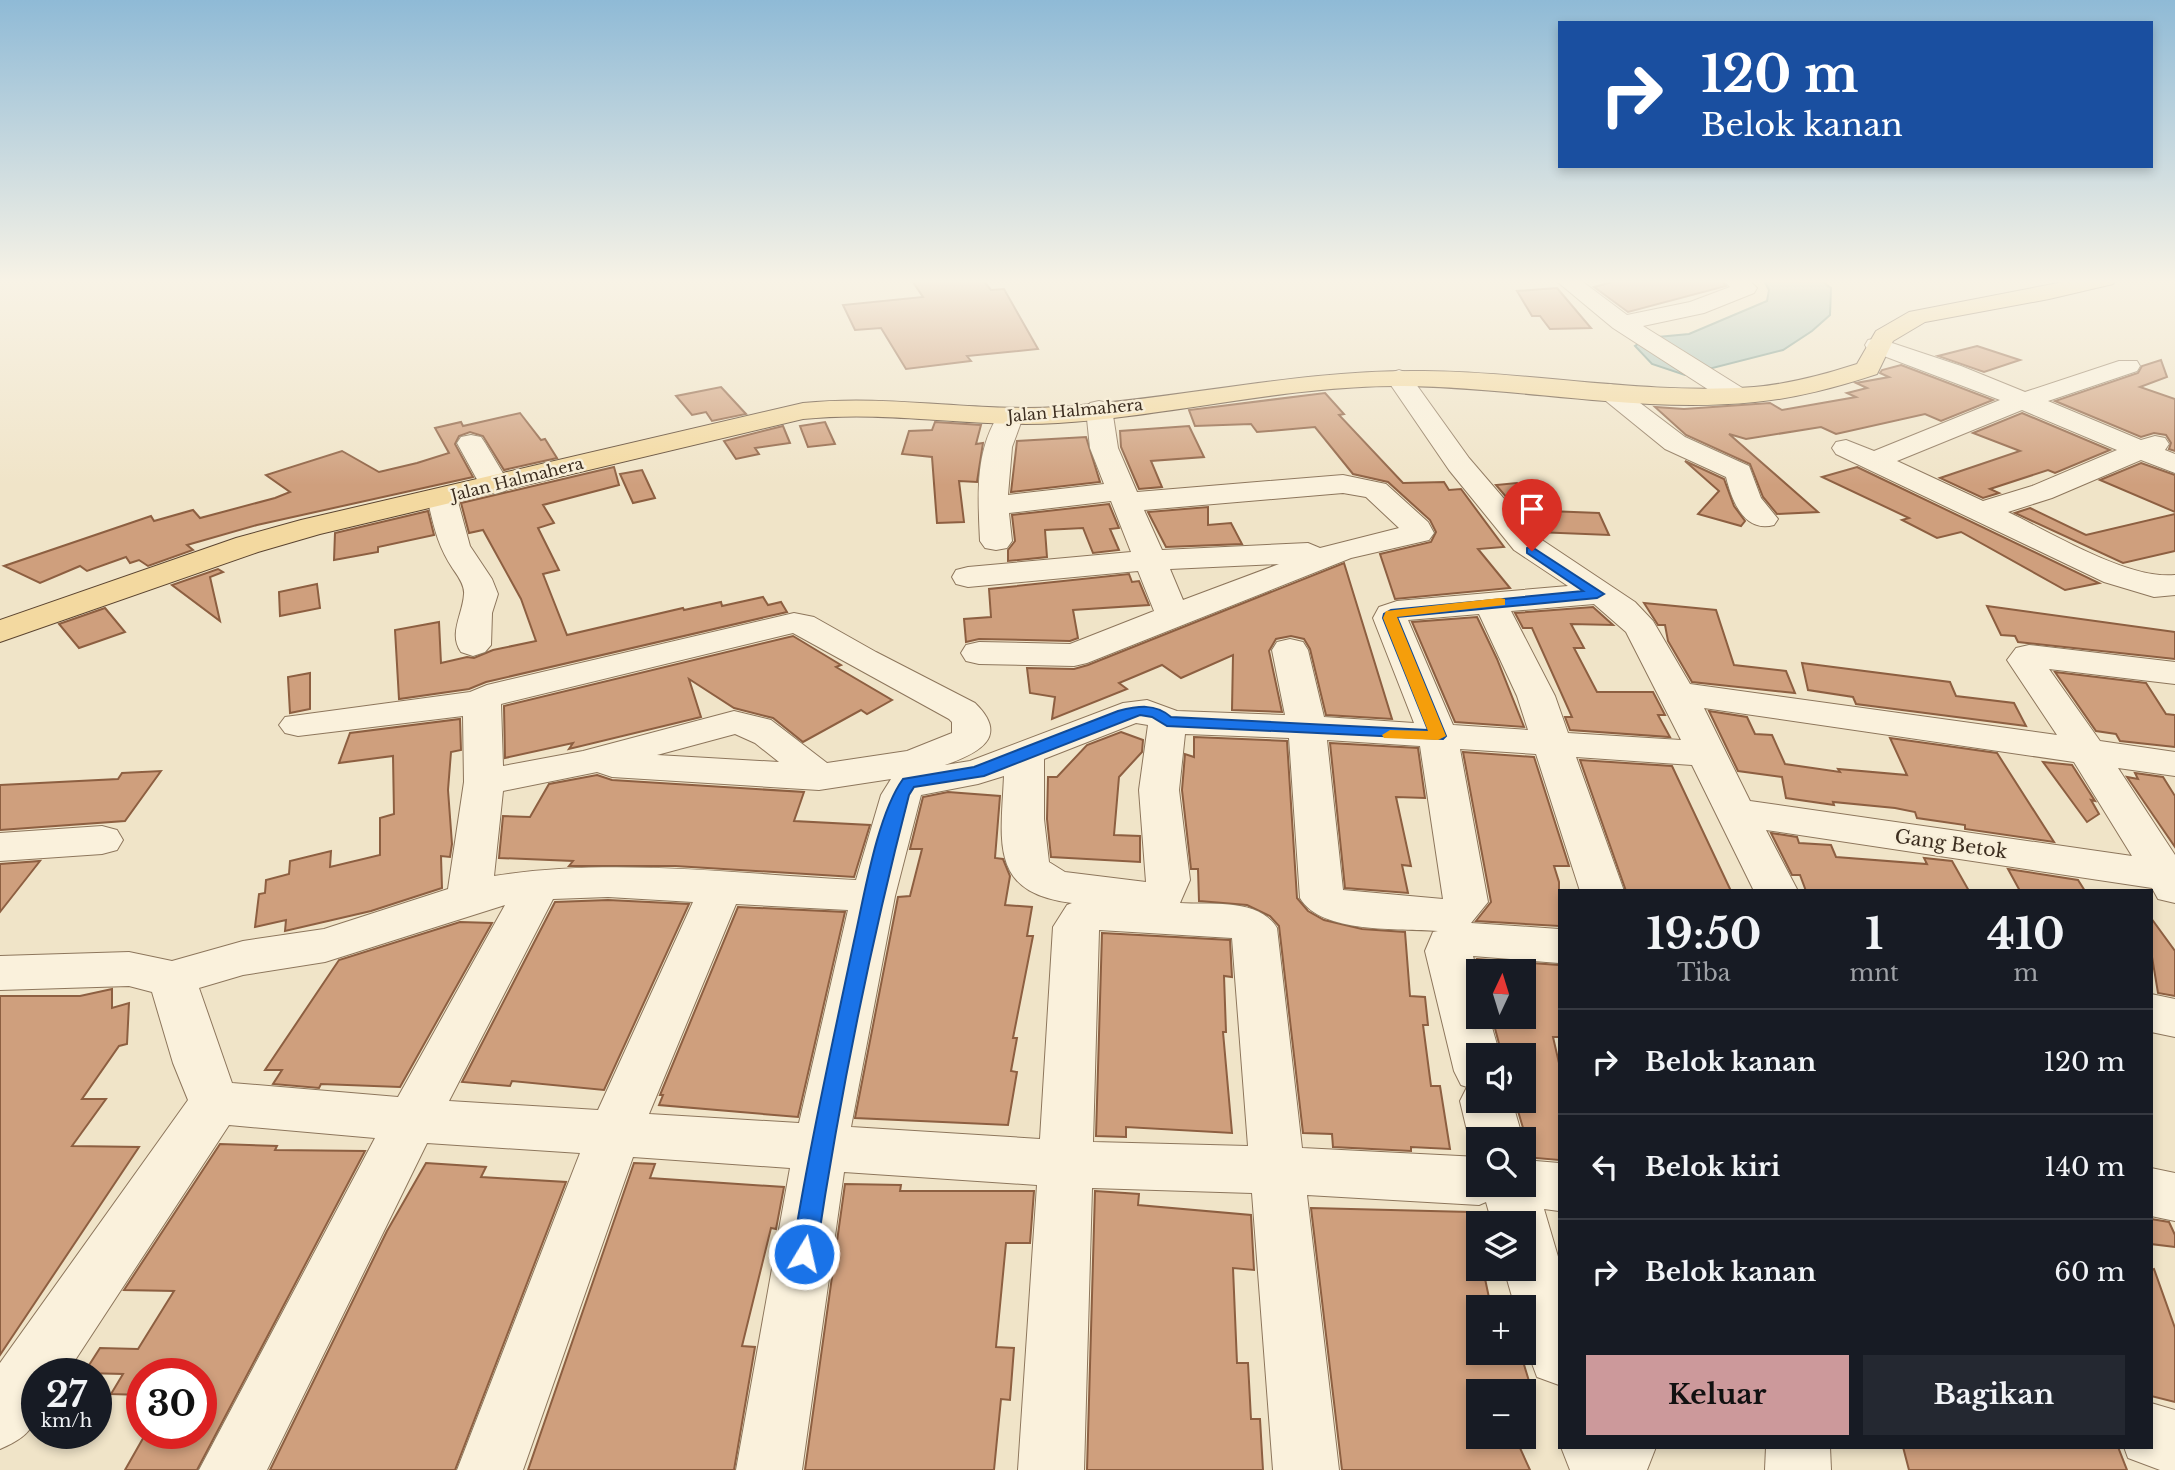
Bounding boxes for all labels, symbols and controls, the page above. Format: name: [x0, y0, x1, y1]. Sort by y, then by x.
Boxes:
text: 120 m: [1701, 44, 1859, 105]
icon: right: [1586, 49, 1677, 140]
text: Belok kanan: [1701, 105, 1903, 145]
street label: Jalan Halmahera: [1004, 394, 1144, 426]
street label: Jalan Halmahera: [447, 453, 585, 506]
pin: [1502, 479, 1562, 551]
icon: arrive: [1513, 490, 1551, 528]
street label: Gang Betok: [1893, 825, 2009, 863]
text: 19:50: [1646, 908, 1761, 960]
text: 1: [1865, 908, 1883, 960]
text: 410: [1987, 908, 2065, 960]
north arrow: [1466, 959, 1536, 1029]
map controls: [1466, 959, 1536, 1449]
text: Tiba: [1677, 959, 1730, 987]
text: mnt: [1850, 959, 1899, 987]
text: m: [2014, 959, 2038, 987]
button: sound: [1466, 1043, 1536, 1113]
icon: right: [1586, 1043, 1624, 1081]
text: Belok kanan: [1645, 1046, 1816, 1078]
text: 120 m: [2043, 1046, 2125, 1078]
button: search: [1466, 1127, 1536, 1197]
icon: left: [1586, 1148, 1624, 1186]
text: Belok kiri: [1645, 1151, 1780, 1183]
text: 140 m: [2044, 1151, 2125, 1183]
button: layers: [1466, 1211, 1536, 1281]
position arrow: [767, 1217, 841, 1291]
icon: right: [1586, 1253, 1624, 1291]
text: Belok kanan: [1645, 1256, 1816, 1288]
text: 60 m: [2054, 1256, 2125, 1288]
button: +: [1466, 1295, 1536, 1365]
button: Keluar: [1586, 1355, 1849, 1435]
button: Bagikan: [1863, 1355, 2125, 1435]
speed limit sign: 30: [126, 1358, 217, 1449]
text: 27: [46, 1373, 87, 1416]
button: −: [1466, 1379, 1536, 1449]
text: km/h: [41, 1410, 92, 1432]

